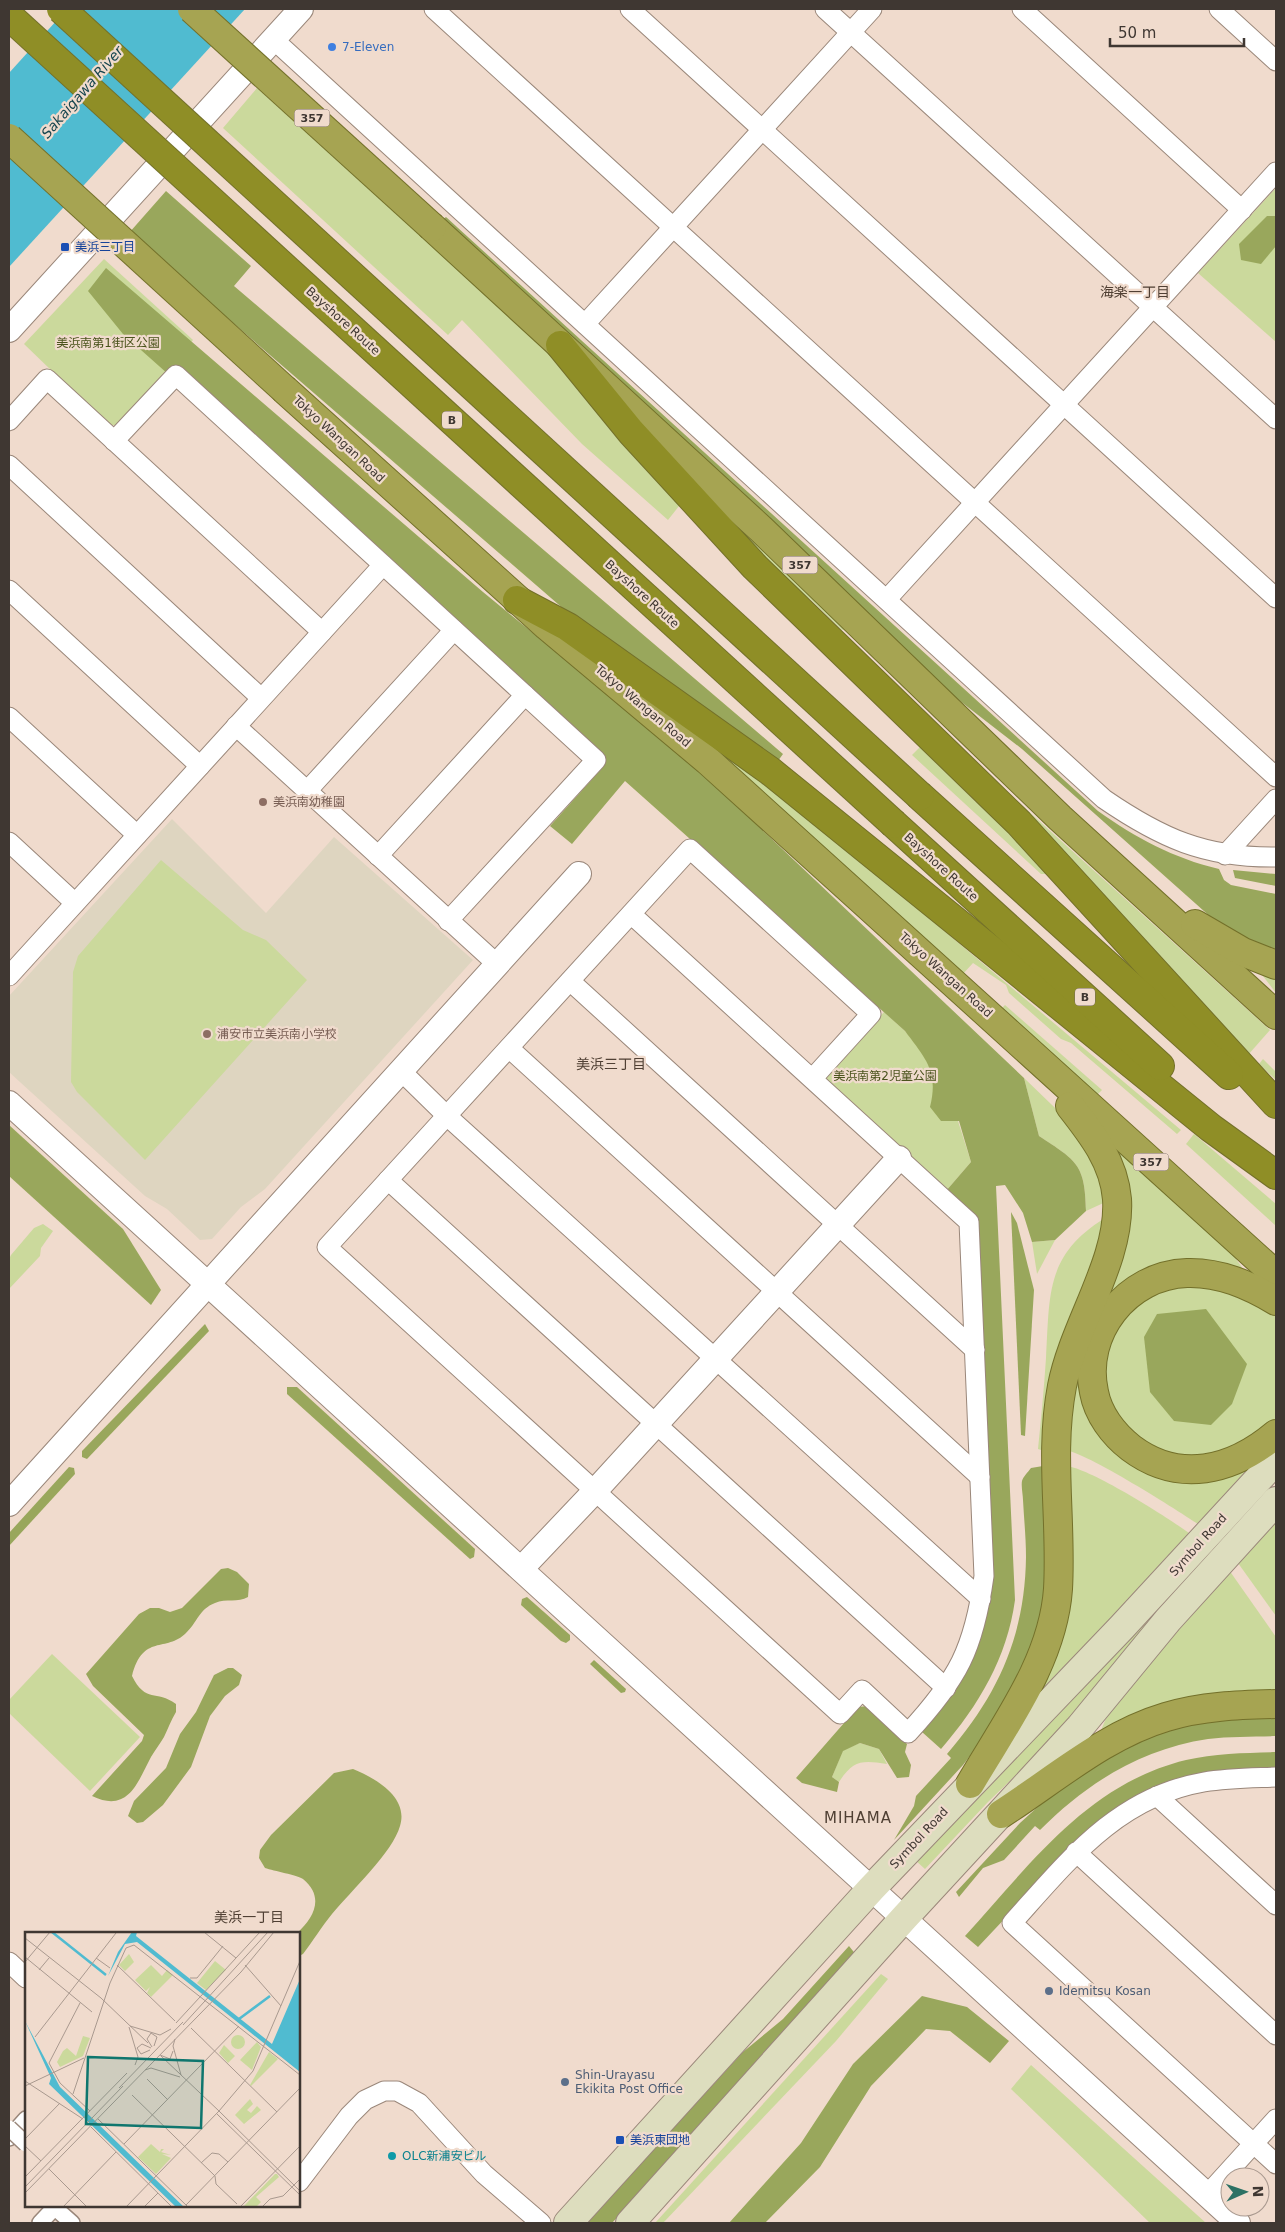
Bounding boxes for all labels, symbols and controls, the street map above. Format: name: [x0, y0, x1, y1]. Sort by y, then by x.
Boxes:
scale bar: [1110, 15, 1244, 47]
text: 50 m: [1118, 24, 1156, 42]
place label: 7-Eleven: [342, 40, 394, 54]
marker: 7-Eleven: [326, 41, 338, 53]
water label: Sakaigawa River: [38, 42, 127, 141]
road number: 357: [294, 110, 330, 126]
place label: 美浜三丁目: [75, 240, 135, 254]
marker: 美浜三丁目: [59, 241, 71, 253]
street label: Bayshore Route: [303, 284, 383, 358]
district label: 海楽一丁目: [1100, 284, 1170, 300]
park label: 美浜南第1街区公園: [56, 336, 160, 350]
street label: Tokyo Wangan Road: [290, 392, 388, 485]
road number: B: [442, 412, 462, 428]
road number: 357: [782, 556, 818, 574]
street label: Bayshore Route: [602, 557, 682, 631]
street label: Tokyo Wangan Road: [592, 661, 693, 750]
place label: 美浜南幼稚園: [273, 795, 345, 809]
marker: 美浜南幼稚園: [257, 796, 269, 808]
street label: Bayshore Route: [901, 830, 981, 904]
street label: Tokyo Wangan Road: [896, 929, 995, 1020]
road number: B: [1075, 989, 1095, 1006]
place label: 浦安市立美浜南小学校: [217, 1027, 337, 1041]
marker: 浦安市立美浜南小学校: [201, 1028, 213, 1040]
district label: 美浜三丁目: [576, 1056, 646, 1072]
park label: 美浜南第2児童公園: [833, 1069, 937, 1083]
road number: 357: [1134, 1154, 1168, 1170]
street label: Symbol Road: [1166, 1511, 1230, 1579]
street label: Symbol Road: [887, 1804, 951, 1872]
district label: MIHAMA: [824, 1809, 892, 1827]
district label: 美浜一丁目: [214, 1909, 284, 1925]
inset map: [25, 1932, 300, 2207]
place label: Idemitsu Kosan: [1059, 1984, 1151, 1998]
marker: Idemitsu Kosan: [1043, 1985, 1055, 1997]
place label: Shin-Urayasu Ekikita Post Office: [575, 2068, 683, 2096]
marker: Shin-Urayasu Ekikita Post Office: [559, 2076, 571, 2088]
place label: 美浜東団地: [630, 2133, 690, 2147]
marker: 美浜東団地: [614, 2134, 626, 2146]
place label: OLC新浦安ビル: [402, 2149, 487, 2163]
marker: OLC新浦安ビル: [386, 2150, 398, 2162]
north arrow: [1220, 2167, 1270, 2217]
text: N: [1250, 2185, 1266, 2198]

